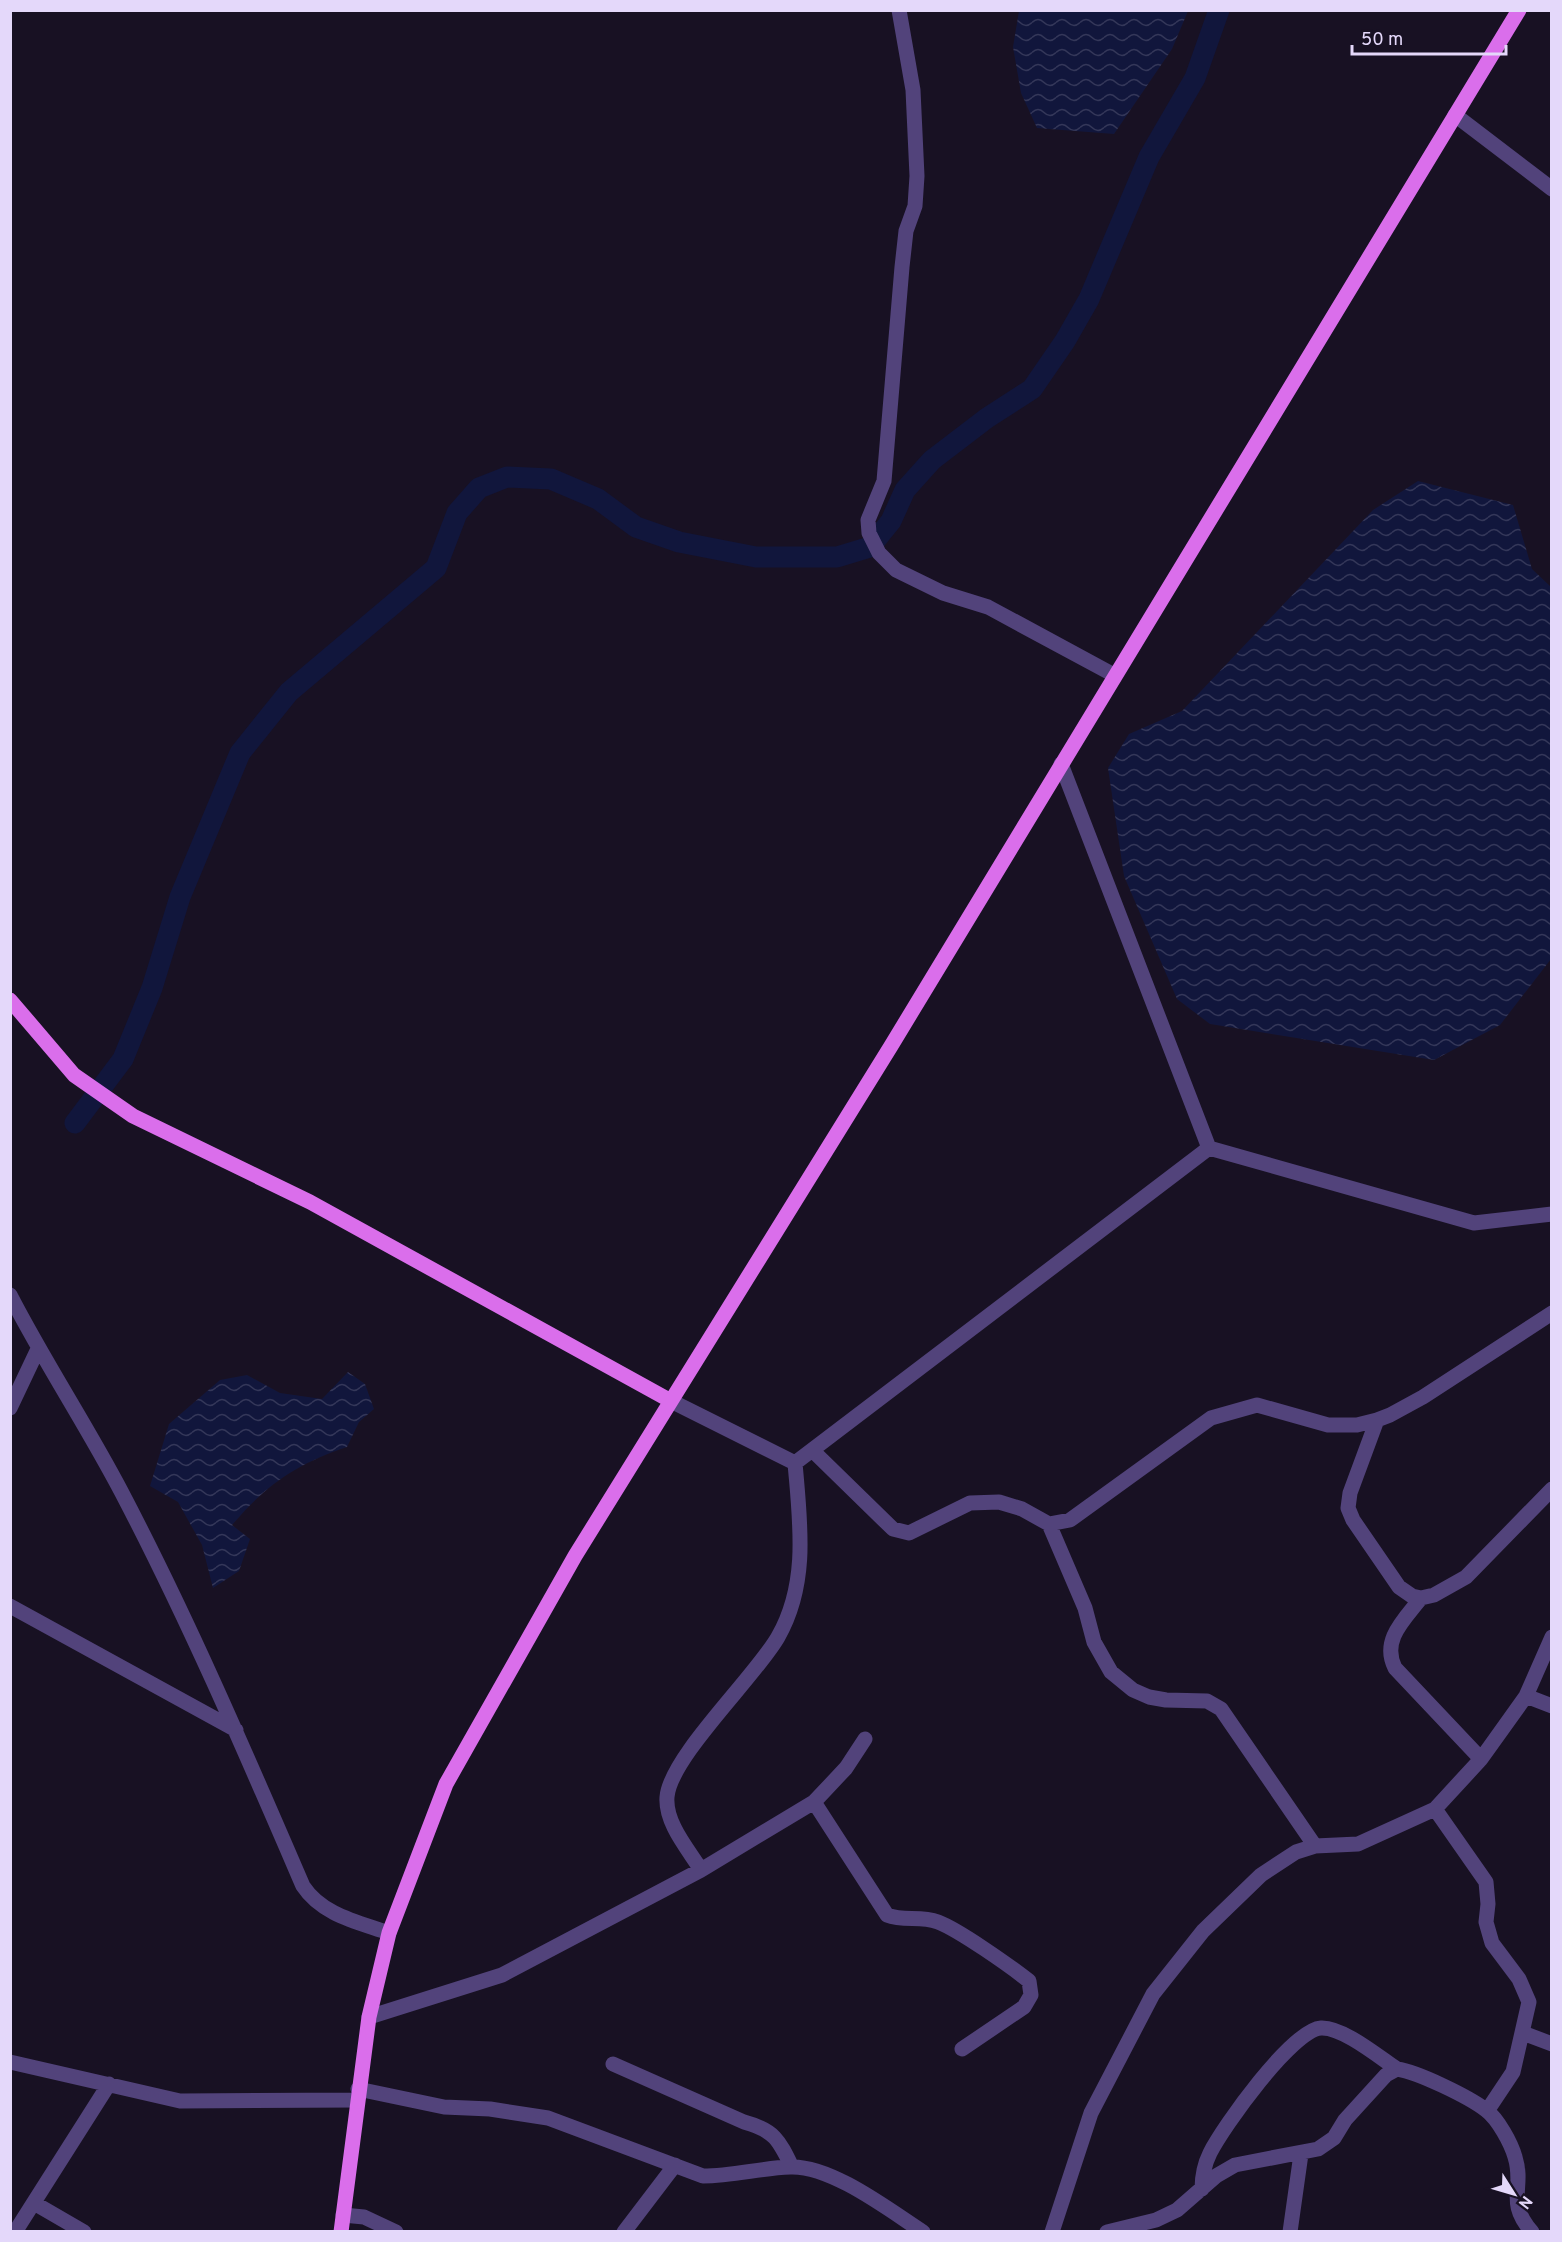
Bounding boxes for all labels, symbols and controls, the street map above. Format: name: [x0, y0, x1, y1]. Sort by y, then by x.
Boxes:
scale bar: [1352, 18, 1506, 56]
text: 50 m: [1361, 29, 1403, 52]
north arrow: [1484, 2164, 1544, 2224]
text: N: [1513, 2191, 1536, 2212]

